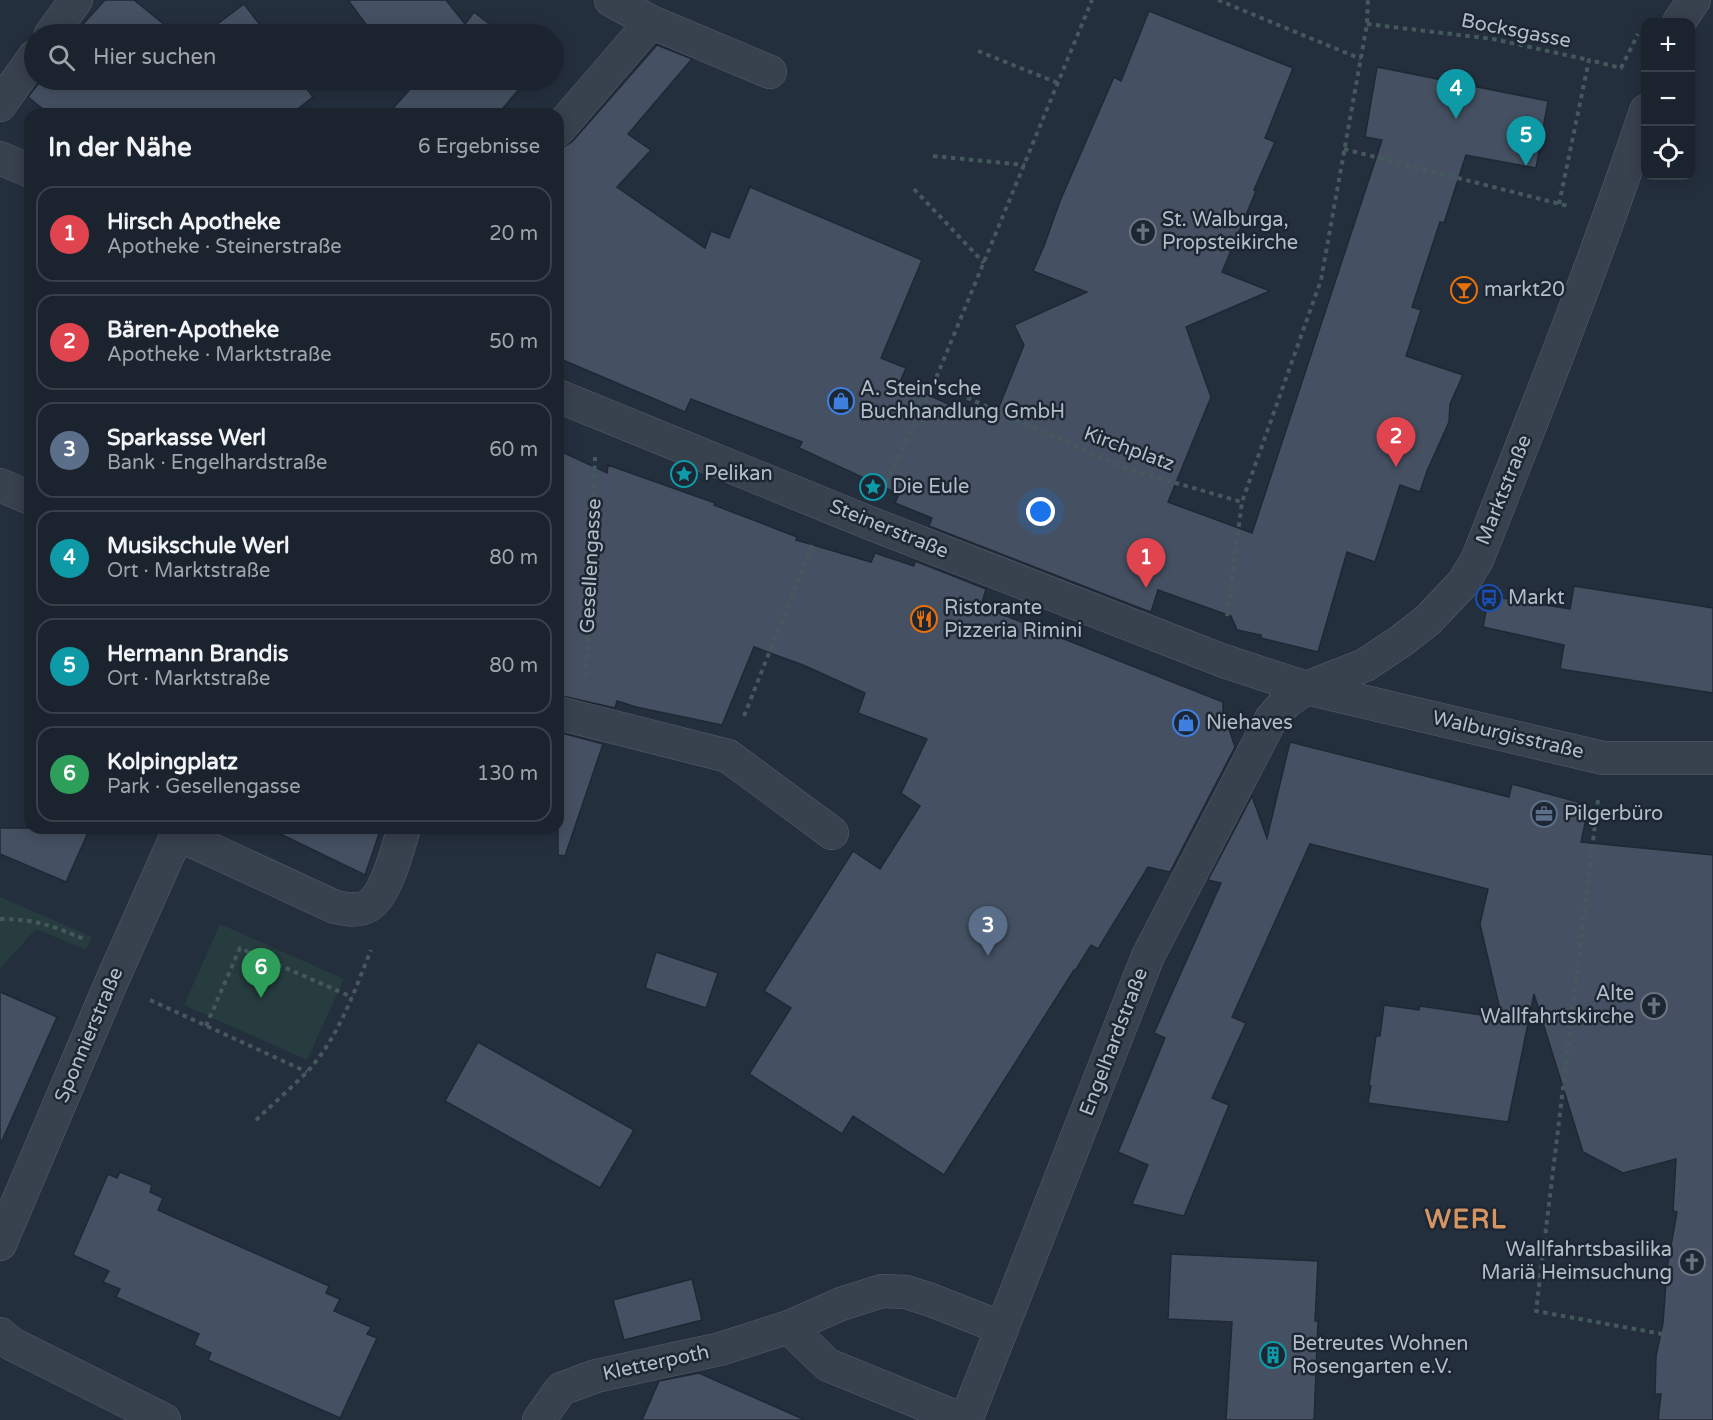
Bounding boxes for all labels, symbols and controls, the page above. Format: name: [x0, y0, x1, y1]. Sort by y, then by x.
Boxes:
street label: Bocksgasse: [1459, 9, 1573, 53]
map controls: [1641, 18, 1695, 180]
button: +: [1641, 18, 1695, 72]
search box: [24, 24, 564, 90]
icon: search: [45, 41, 78, 74]
text: Hier suchen: [93, 44, 216, 70]
pin: 4: [1436, 70, 1476, 119]
button: −: [1641, 72, 1695, 126]
pin: 5: [1506, 116, 1546, 166]
button: locate: [1641, 126, 1695, 180]
text: In der Nähe: [48, 132, 192, 163]
text: 6 Ergebnisse: [418, 135, 540, 159]
place label: St. Walburga, Propsteikirche: [1162, 208, 1298, 255]
text: Hirsch Apotheke: [107, 209, 281, 235]
church icon: St. Walburga, Propsteikirche: [1128, 217, 1158, 247]
text: 1: [63, 222, 76, 246]
text: 20 m: [489, 222, 538, 246]
text: Apotheke · Steinerstraße: [107, 235, 342, 259]
bar icon: markt20: [1449, 275, 1479, 305]
place label: markt20: [1484, 278, 1565, 302]
text: Bären-Apotheke: [107, 317, 279, 343]
text: 2: [63, 330, 76, 354]
text: 50 m: [489, 330, 538, 354]
text: Apotheke · Marktstraße: [107, 343, 332, 367]
place label: A. Stein'sche Buchhandlung GmbH: [860, 377, 1065, 424]
shop icon: A. Stein'sche Buchhandlung GmbH: [826, 386, 856, 416]
pin: 2: [1376, 418, 1416, 467]
street label: Kirchplatz: [1080, 422, 1178, 476]
text: Sparkasse Werl: [107, 425, 266, 451]
street label: Marktstraße: [1471, 432, 1537, 548]
text: 3: [63, 438, 76, 462]
text: 60 m: [489, 438, 538, 462]
text: Bank · Engelhardstraße: [107, 451, 327, 475]
place icon: Pelikan: [669, 459, 699, 489]
place label: Pelikan: [704, 462, 773, 486]
place icon: Die Eule: [858, 472, 888, 502]
place label: Die Eule: [892, 475, 969, 499]
street label: Steinerstraße: [826, 494, 952, 564]
your location: [1026, 497, 1055, 526]
street label: Gesellengasse: [575, 498, 607, 634]
text: Musikschule Werl: [107, 533, 290, 559]
pin: 1: [1126, 538, 1166, 588]
text: 4: [63, 546, 76, 570]
text: 80 m: [489, 546, 538, 570]
text: Ort · Marktstraße: [107, 559, 270, 583]
bus stop icon: Markt: [1474, 583, 1504, 613]
place label: Markt: [1508, 586, 1565, 610]
place label: Ristorante Pizzeria Rimini: [944, 596, 1082, 643]
restaurant icon: Ristorante Pizzeria Rimini: [909, 604, 939, 634]
text: Hermann Brandis: [107, 641, 288, 667]
text: 5: [63, 654, 76, 678]
text: 80 m: [489, 654, 538, 678]
text: Ort · Marktstraße: [107, 667, 270, 691]
street label: Walburgisstraße: [1430, 706, 1586, 764]
shop icon: Niehaves: [1171, 708, 1201, 738]
place label: Niehaves: [1206, 711, 1293, 735]
text: Kolpingplatz: [107, 749, 238, 775]
text: 6: [63, 762, 76, 786]
text: 130 m: [477, 762, 538, 786]
text: Park · Gesellengasse: [107, 775, 301, 799]
office icon: Pilgerbüro: [1529, 799, 1559, 829]
place label: Pilgerbüro: [1564, 802, 1663, 826]
pin: 3: [968, 906, 1008, 956]
pin: 6: [242, 948, 280, 998]
street label: Sponnierstraße: [50, 964, 128, 1106]
street label: Engelhardstraße: [1075, 965, 1153, 1119]
place label: Alte Wallfahrtskirche: [1480, 982, 1634, 1029]
church icon: Alte Wallfahrtskirche: [1639, 991, 1669, 1021]
district label: WERL: [1425, 1204, 1507, 1235]
place label: Wallfahrtsbasilika Mariä Heimsuchung: [1481, 1238, 1672, 1285]
church icon: Wallfahrtsbasilika Mariä Heimsuchung: [1677, 1247, 1707, 1277]
place label: Betreutes Wohnen Rosengarten e.V.: [1292, 1332, 1469, 1379]
street label: Kletterpoth: [601, 1340, 711, 1386]
building icon: Betreutes Wohnen Rosengarten e.V.: [1258, 1340, 1288, 1370]

